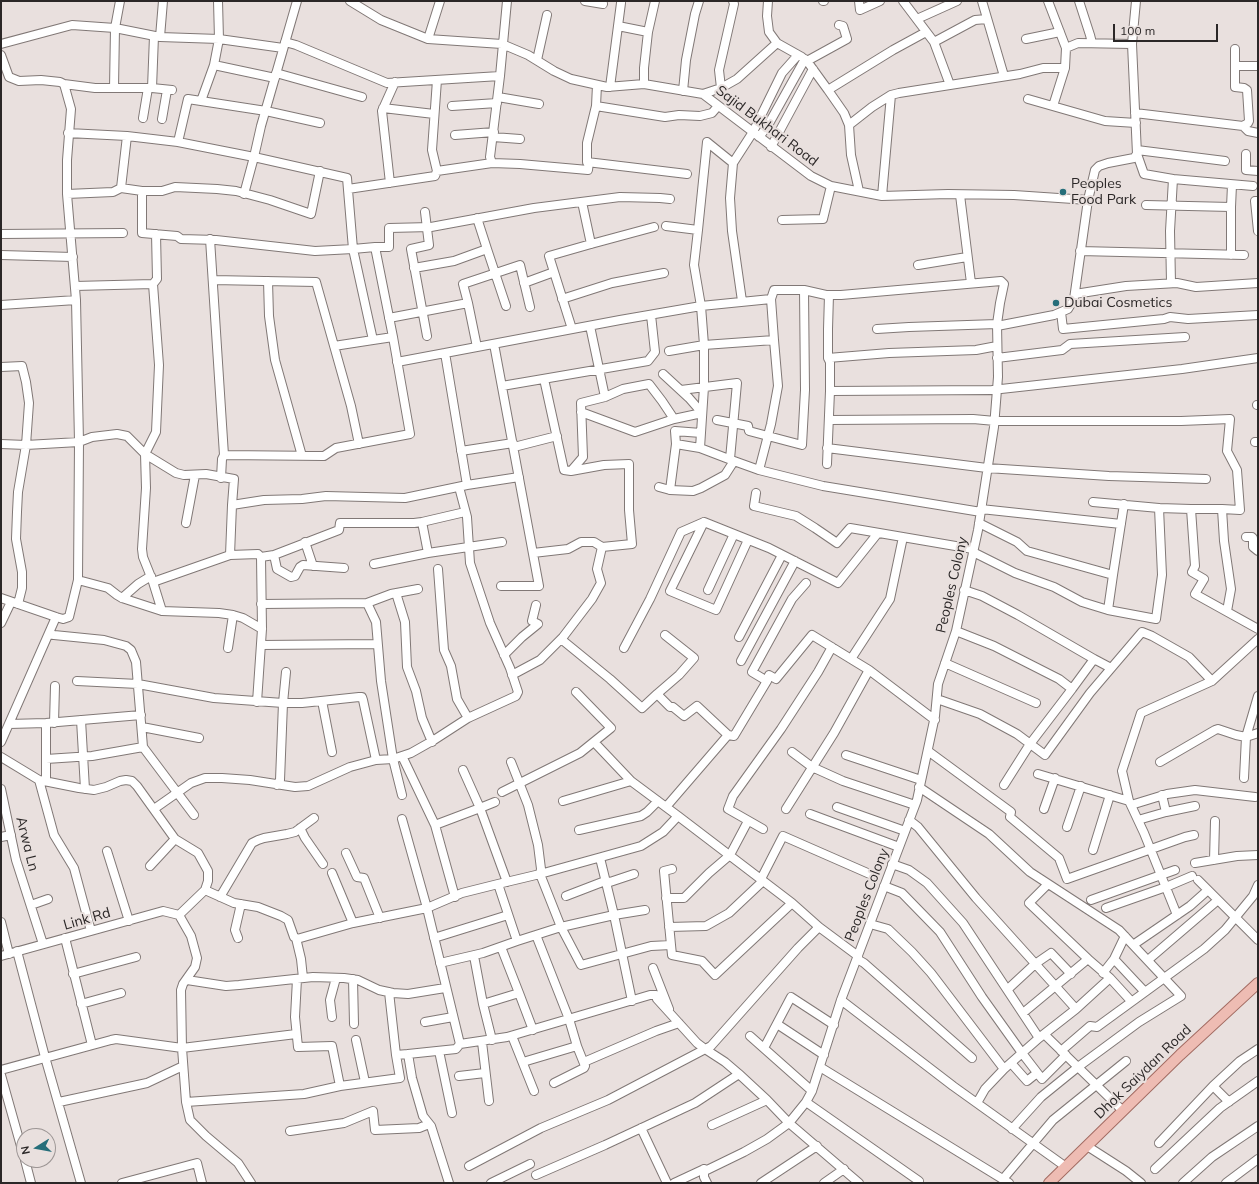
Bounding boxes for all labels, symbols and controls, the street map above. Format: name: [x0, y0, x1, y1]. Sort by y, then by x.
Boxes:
scale bar: [1115, 16, 1220, 42]
text: 100 m: [1120, 23, 1155, 38]
street label: Sajid Bukhari Road: [713, 82, 821, 170]
place label: Peoples Food Park: [1071, 176, 1136, 208]
marker: Peoples Food Park: [1058, 187, 1068, 197]
place label: Dubai Cosmetics: [1064, 295, 1172, 311]
marker: Dubai Cosmetics: [1051, 298, 1061, 308]
street label: Peoples Colony: [933, 535, 971, 635]
street label: Arwa Ln: [12, 815, 42, 873]
street label: Peoples Colony: [842, 846, 892, 944]
street label: Link Rd: [62, 904, 112, 934]
street label: Dhok Saiydan Road: [1091, 1021, 1195, 1123]
north arrow: [16, 1128, 56, 1168]
text: N: [18, 1145, 33, 1156]

